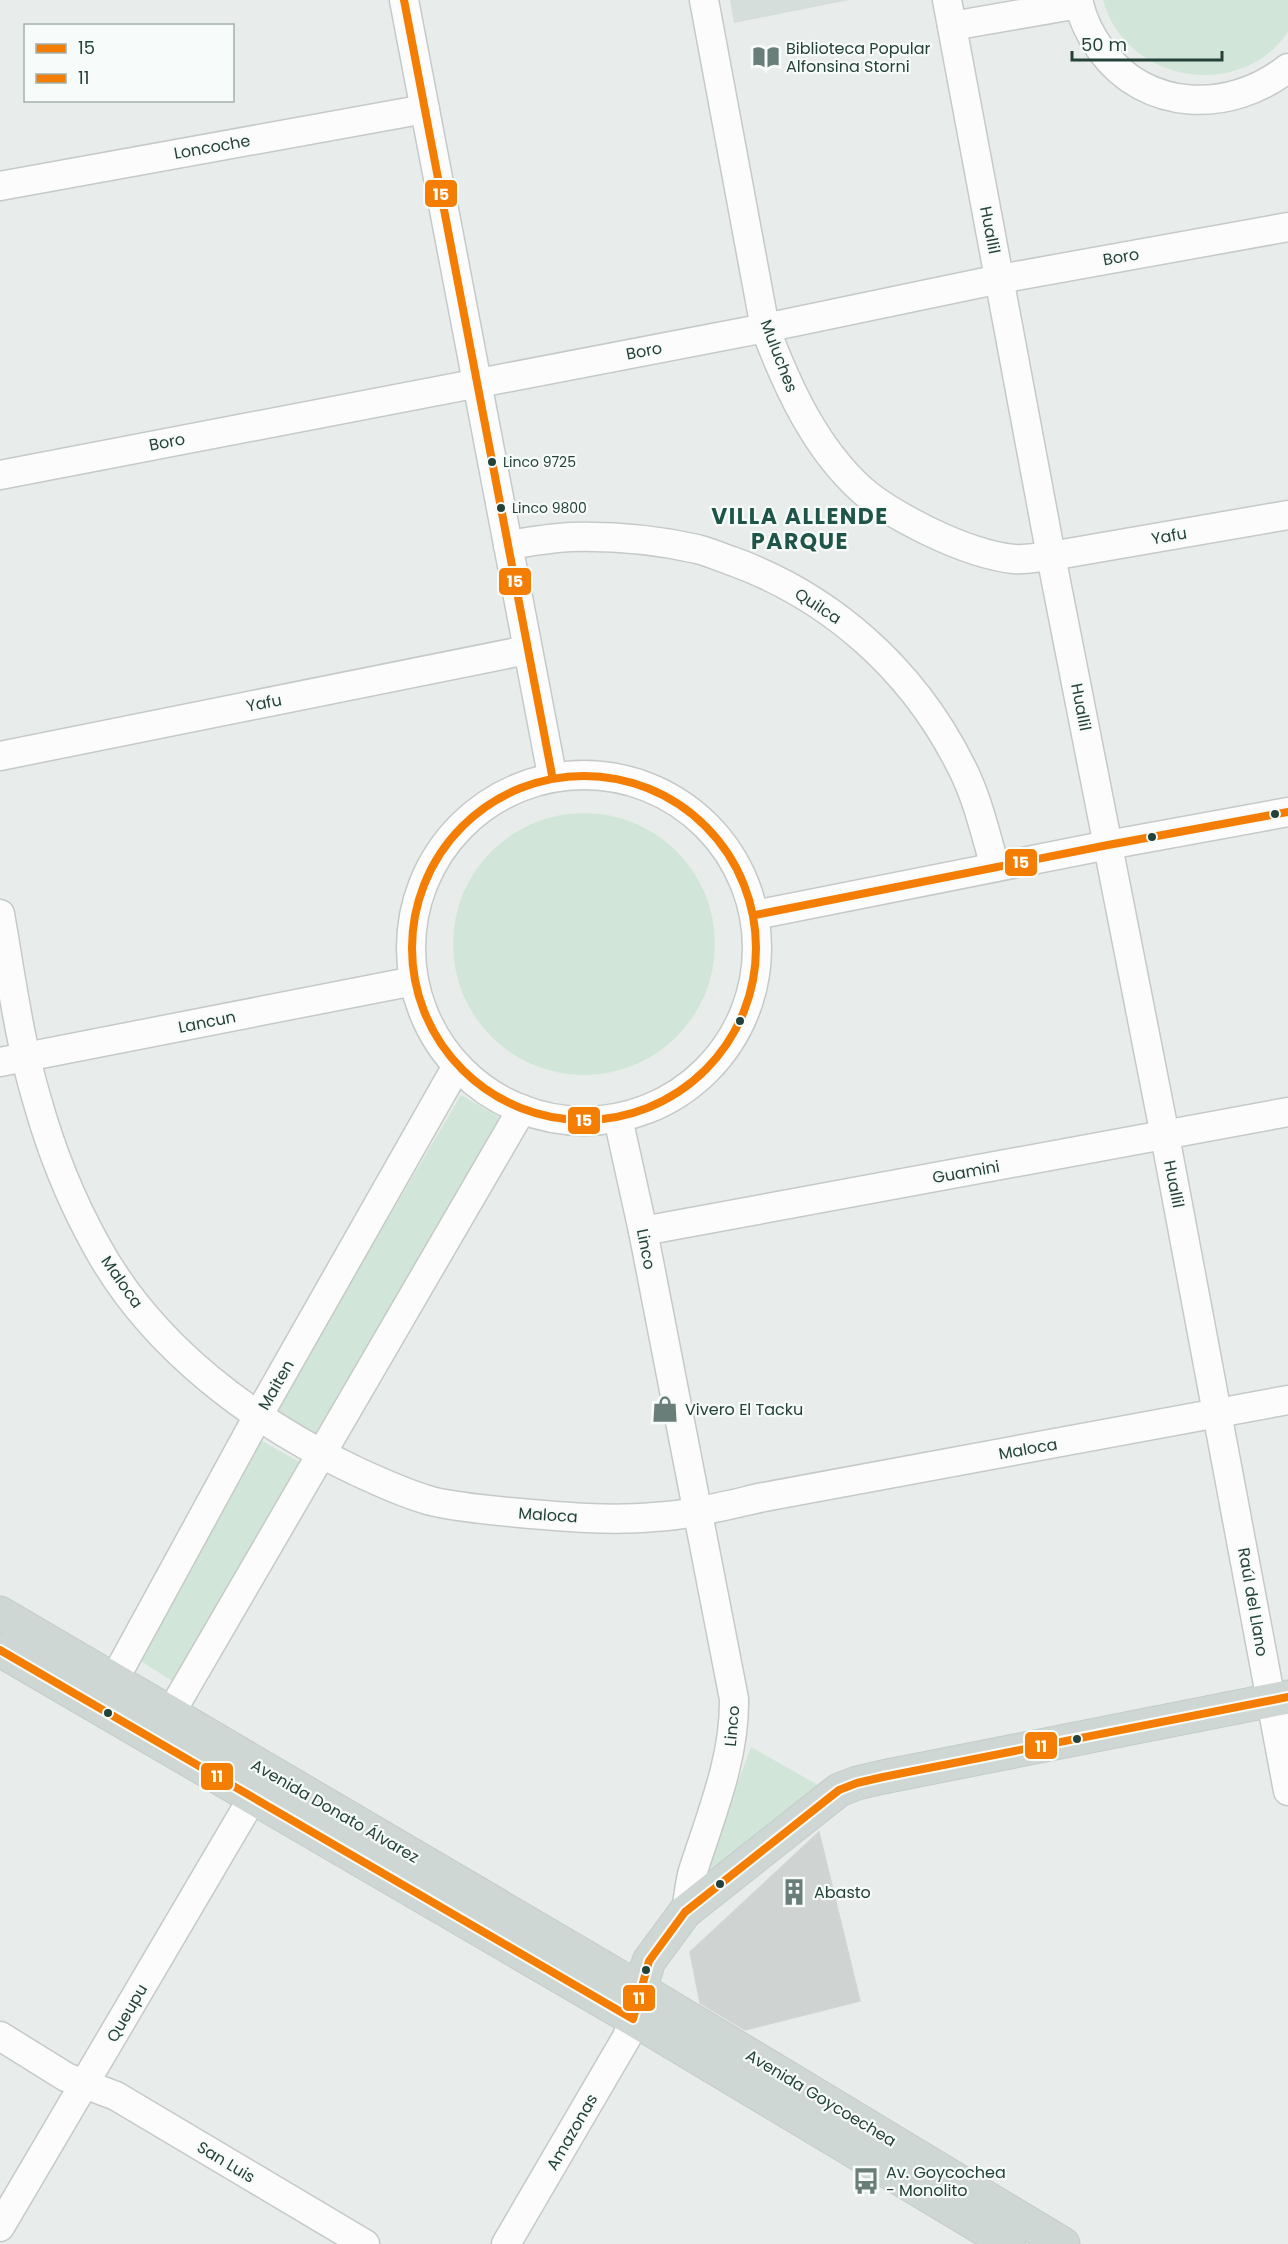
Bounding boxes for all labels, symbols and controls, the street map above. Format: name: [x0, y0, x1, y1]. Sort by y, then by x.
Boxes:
legend: [24, 24, 234, 102]
scale bar: [1072, 24, 1222, 62]
text: 50 m: [1081, 32, 1127, 57]
text: 15: [78, 35, 95, 60]
place label: Biblioteca Popular Alfonsina Storni: [786, 37, 931, 78]
library icon: Biblioteca Popular Alfonsina Storni: [751, 42, 781, 72]
text: 11: [78, 65, 90, 90]
street label: Loncoche: [172, 129, 252, 165]
line badge: 15: [424, 179, 458, 208]
text: 15: [433, 183, 449, 206]
street label: Huallil: [974, 204, 1006, 256]
street label: Boro: [1101, 243, 1141, 271]
street label: Muluches: [755, 316, 803, 396]
street label: Boro: [624, 336, 664, 366]
street label: Boro: [147, 427, 187, 457]
place label: Linco 9725: [503, 452, 576, 472]
marker: Linco 9725: [486, 456, 498, 468]
place label: Linco 9800: [512, 498, 587, 518]
district label: VILLA ALLENDE PARQUE: [711, 501, 889, 557]
marker: Linco 9800: [495, 502, 507, 514]
street label: Yafu: [1149, 522, 1189, 550]
line badge: 15: [498, 567, 532, 596]
text: 15: [507, 570, 523, 593]
street label: Quilca: [790, 582, 846, 630]
street label: Huallil: [1065, 681, 1097, 733]
street label: Yafu: [244, 688, 284, 718]
unlabelled marker: [1269, 808, 1281, 820]
unlabelled marker: [1146, 831, 1158, 843]
line badge: 15: [1004, 848, 1038, 877]
text: 15: [1013, 851, 1029, 874]
street label: Lancun: [176, 1005, 238, 1039]
unlabelled marker: [734, 1015, 746, 1027]
line badge: 15: [567, 1106, 601, 1135]
text: 15: [576, 1109, 592, 1132]
street label: Guamini: [930, 1155, 1002, 1189]
street label: Huallil: [1158, 1158, 1190, 1210]
street label: Linco: [631, 1227, 661, 1271]
street label: Maloca: [96, 1251, 148, 1313]
street label: Maiten: [252, 1356, 300, 1414]
shop icon: Vivero El Tacku: [650, 1394, 680, 1424]
place label: Vivero El Tacku: [685, 1398, 803, 1421]
street label: Maloca: [997, 1433, 1059, 1465]
street label: Maloca: [518, 1501, 578, 1529]
street label: Raúl del Llano: [1232, 1546, 1274, 1658]
street label: Linco: [719, 1705, 745, 1747]
unlabelled marker: [102, 1707, 114, 1719]
line badge: 11: [1024, 1731, 1058, 1760]
unlabelled marker: [1071, 1733, 1083, 1745]
text: 11: [1035, 1735, 1047, 1758]
street label: Avenida Donato Álvarez: [247, 1753, 423, 1869]
line badge: 11: [200, 1762, 234, 1791]
text: 11: [211, 1765, 223, 1788]
building icon: Abasto: [779, 1877, 809, 1907]
unlabelled marker: [714, 1878, 726, 1890]
place label: Abasto: [814, 1881, 871, 1904]
unlabelled marker: [640, 1964, 652, 1976]
street label: Queupu: [101, 1980, 153, 2046]
line badge: 11: [622, 1984, 656, 2012]
text: 11: [633, 1987, 645, 2010]
street label: Avenida Goycoechea: [741, 2044, 901, 2152]
street label: Amazonas: [541, 2089, 603, 2175]
street label: San Luis: [193, 2136, 259, 2188]
place label: Av. Goycochea - Monolito: [886, 2161, 1006, 2202]
bus stop icon: Av. Goycochea - Monolito: [851, 2166, 881, 2196]

